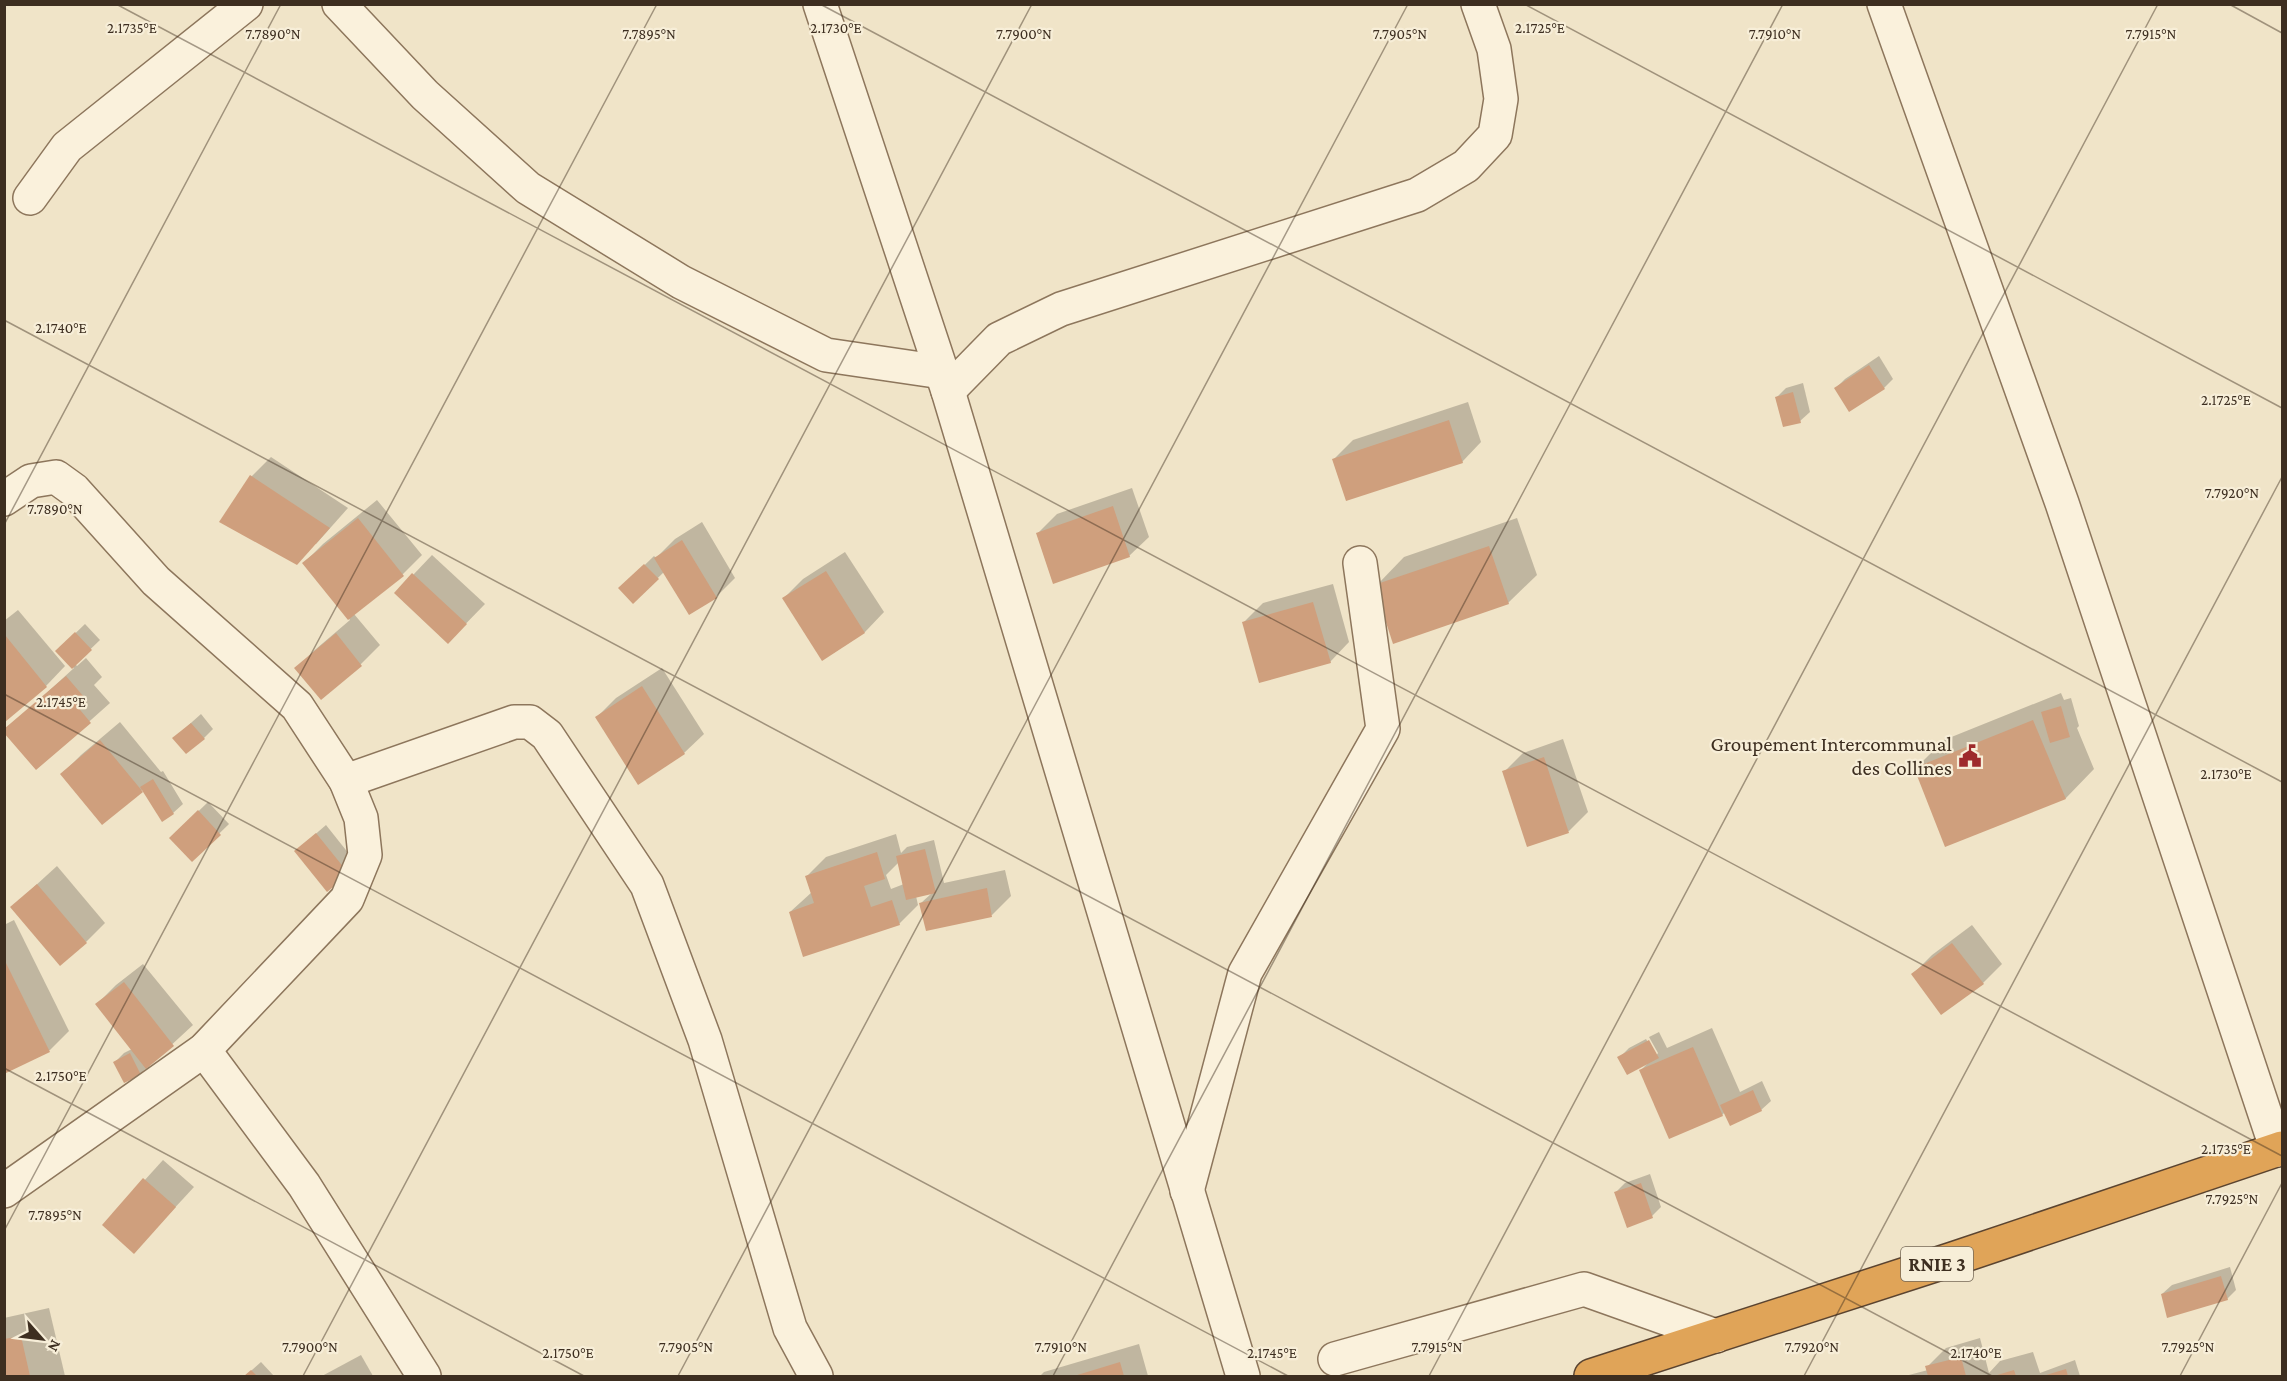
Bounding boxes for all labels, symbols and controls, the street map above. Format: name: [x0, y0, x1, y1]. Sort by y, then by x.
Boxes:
text: 2.1735°E: [107, 20, 157, 36]
text: 2.1730°E: [810, 20, 862, 36]
text: 2.1725°E: [1515, 20, 1565, 36]
text: 7.7890°N: [245, 26, 301, 42]
text: 7.7895°N: [622, 26, 676, 42]
text: 7.7900°N: [996, 26, 1052, 42]
text: 7.7905°N: [1373, 26, 1427, 42]
text: 7.7910°N: [1749, 26, 1801, 42]
text: 7.7915°N: [2126, 26, 2177, 42]
text: 2.1740°E: [35, 320, 87, 336]
text: 2.1725°E: [2201, 392, 2251, 408]
text: 7.7920°N: [2205, 485, 2259, 501]
text: 7.7890°N: [27, 501, 83, 517]
text: 2.1745°E: [36, 694, 86, 710]
place label: Groupement Intercommunal des Collines: [1711, 732, 1952, 780]
public building icon: Groupement Intercommunal des Collines: [1957, 743, 1983, 769]
text: 2.1730°E: [2200, 766, 2252, 782]
text: 2.1750°E: [35, 1068, 87, 1084]
text: 2.1735°E: [2201, 1141, 2251, 1157]
text: 7.7925°N: [2206, 1191, 2259, 1207]
text: 7.7895°N: [28, 1207, 82, 1223]
road number: RNIE 3: [1901, 1247, 1973, 1281]
north arrow: [12, 1309, 72, 1369]
text: N: [45, 1337, 65, 1355]
text: 7.7900°N: [282, 1339, 338, 1355]
text: 7.7905°N: [659, 1339, 713, 1355]
text: 7.7910°N: [1035, 1339, 1087, 1355]
text: 7.7915°N: [1412, 1339, 1463, 1355]
text: 7.7920°N: [1785, 1339, 1839, 1355]
text: 7.7925°N: [2162, 1339, 2215, 1355]
text: 2.1750°E: [542, 1345, 594, 1361]
text: 2.1745°E: [1247, 1345, 1297, 1361]
text: 2.1740°E: [1950, 1345, 2002, 1361]

